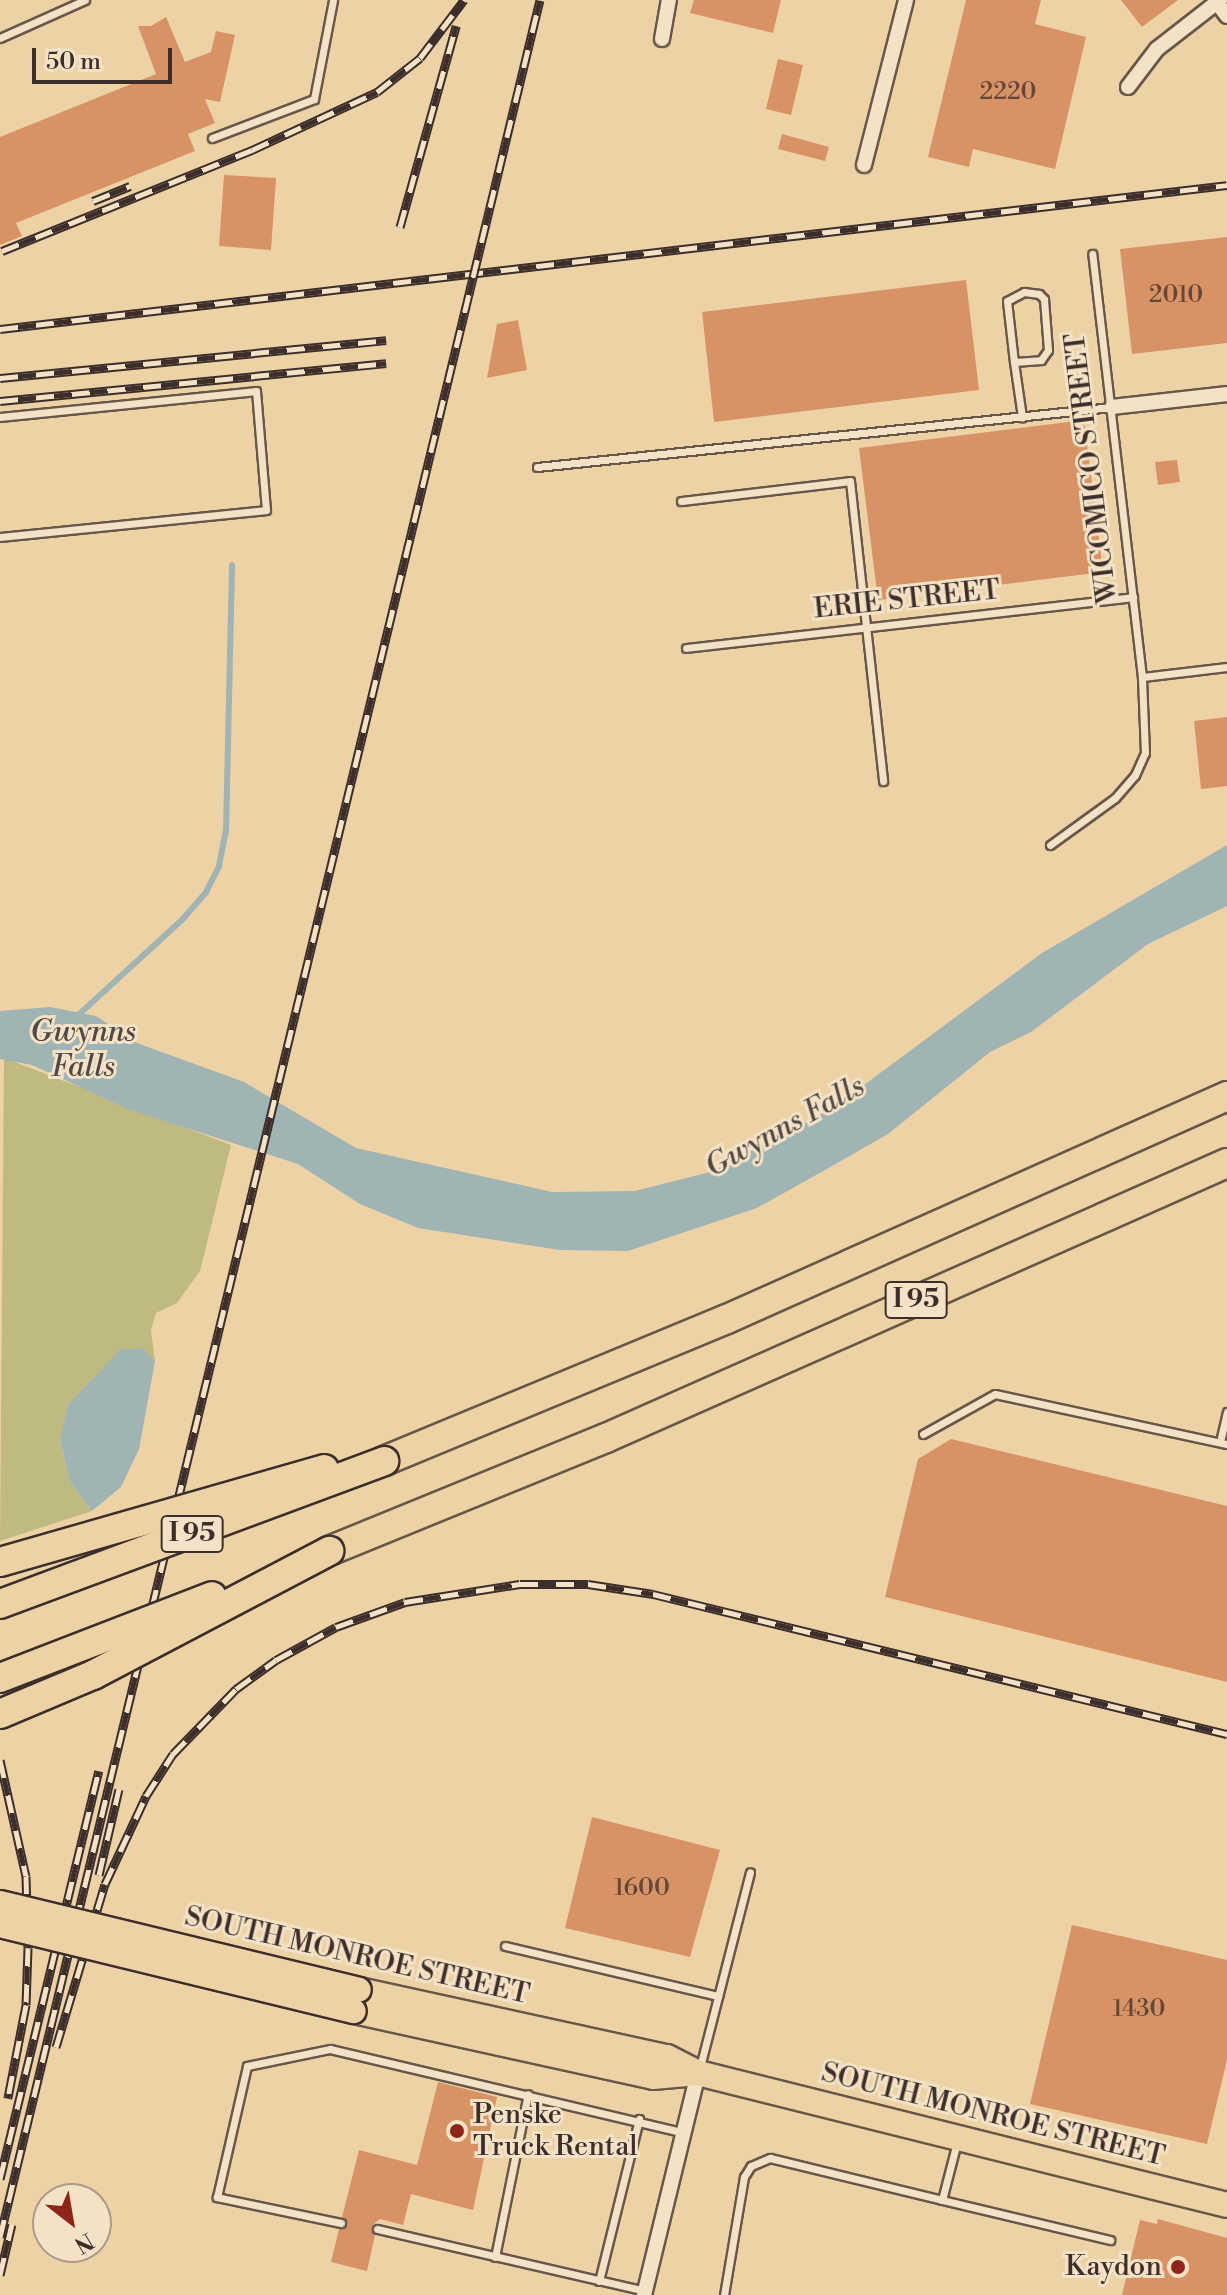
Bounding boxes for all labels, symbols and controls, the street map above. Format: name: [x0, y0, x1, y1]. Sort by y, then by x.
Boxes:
scale bar: [36, 32, 176, 82]
text: 50 m: [46, 47, 101, 77]
house number: 2220: [980, 79, 1036, 107]
house number: 2010: [1149, 282, 1203, 310]
street label: WICOMICO STREET: [1059, 331, 1125, 605]
street label: ERIE STREET: [812, 574, 1002, 626]
water label: Gwynns Falls: [30, 1014, 136, 1084]
water label: Gwynns Falls: [699, 1068, 871, 1186]
road number: I 95: [884, 1278, 948, 1322]
road number: I 95: [160, 1512, 224, 1556]
house number: 1600: [614, 1875, 670, 1903]
street label: SOUTH MONROE STREET: [181, 1900, 533, 2012]
house number: 1430: [1113, 1996, 1165, 2024]
street label: SOUTH MONROE STREET: [818, 2056, 1168, 2174]
place label: Penske Truck Rental: [473, 2098, 638, 2164]
marker: Penske Truck Rental: [448, 2122, 466, 2140]
north arrow: [32, 2183, 112, 2263]
text: N: [69, 2226, 98, 2258]
place label: Kaydon: [1065, 2250, 1162, 2284]
marker: Kaydon: [1169, 2258, 1187, 2276]

